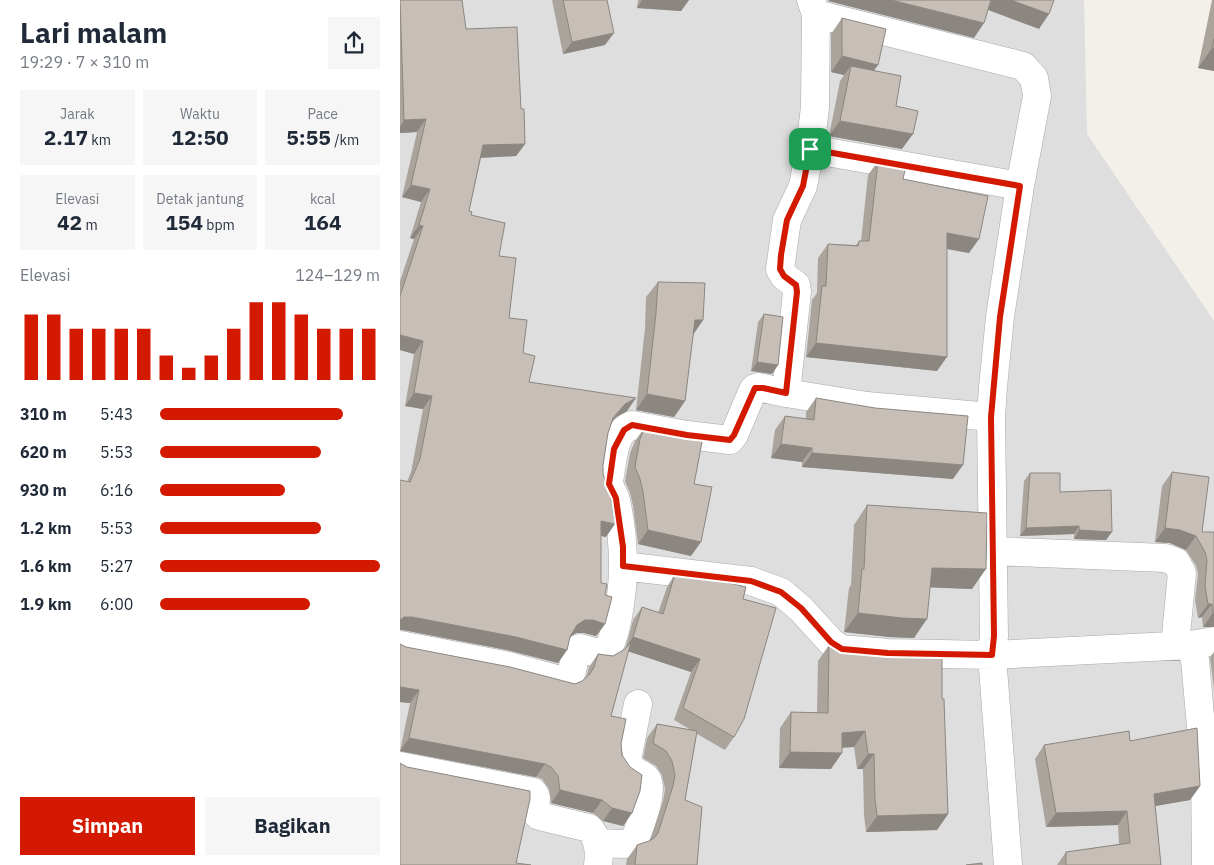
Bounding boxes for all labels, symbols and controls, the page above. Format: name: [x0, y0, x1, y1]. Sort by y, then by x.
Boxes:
text: Lari malam: [20, 14, 167, 51]
button: share: [328, 17, 380, 69]
text: 19:29 · 7 × 310 m: [20, 52, 149, 72]
text: Jarak: [60, 105, 95, 123]
text: Waktu: [180, 105, 220, 123]
text: Pace: [307, 105, 338, 123]
text: 2.17: [44, 123, 88, 151]
text: 12:50: [171, 123, 229, 151]
text: 5:55: [286, 123, 331, 151]
pin: [789, 128, 831, 170]
text: km: [88, 131, 111, 149]
text: /km: [331, 131, 359, 149]
icon: arrive: [796, 135, 824, 163]
text: Elevasi: [55, 190, 99, 208]
text: Detak jantung: [156, 190, 244, 208]
text: kcal: [310, 190, 335, 208]
text: 42: [57, 208, 82, 236]
text: 154: [165, 208, 203, 236]
text: 164: [304, 208, 342, 236]
text: m: [82, 216, 98, 234]
text: bpm: [203, 216, 235, 234]
text: Elevasi: [20, 265, 70, 285]
text: 124–129 m: [295, 265, 380, 285]
text: 310 m: [20, 404, 67, 424]
text: 5:43: [100, 404, 133, 424]
text: 620 m: [20, 442, 67, 462]
text: 5:53: [100, 442, 133, 462]
text: 930 m: [20, 480, 67, 500]
text: 6:16: [100, 480, 133, 500]
text: 1.2 km: [20, 518, 71, 538]
text: 5:53: [100, 518, 133, 538]
text: 1.6 km: [20, 556, 71, 576]
text: 5:27: [100, 556, 133, 576]
text: 1.9 km: [20, 594, 71, 614]
text: 6:00: [100, 594, 133, 614]
button: Simpan: [20, 797, 195, 855]
button: Bagikan: [205, 797, 380, 855]

